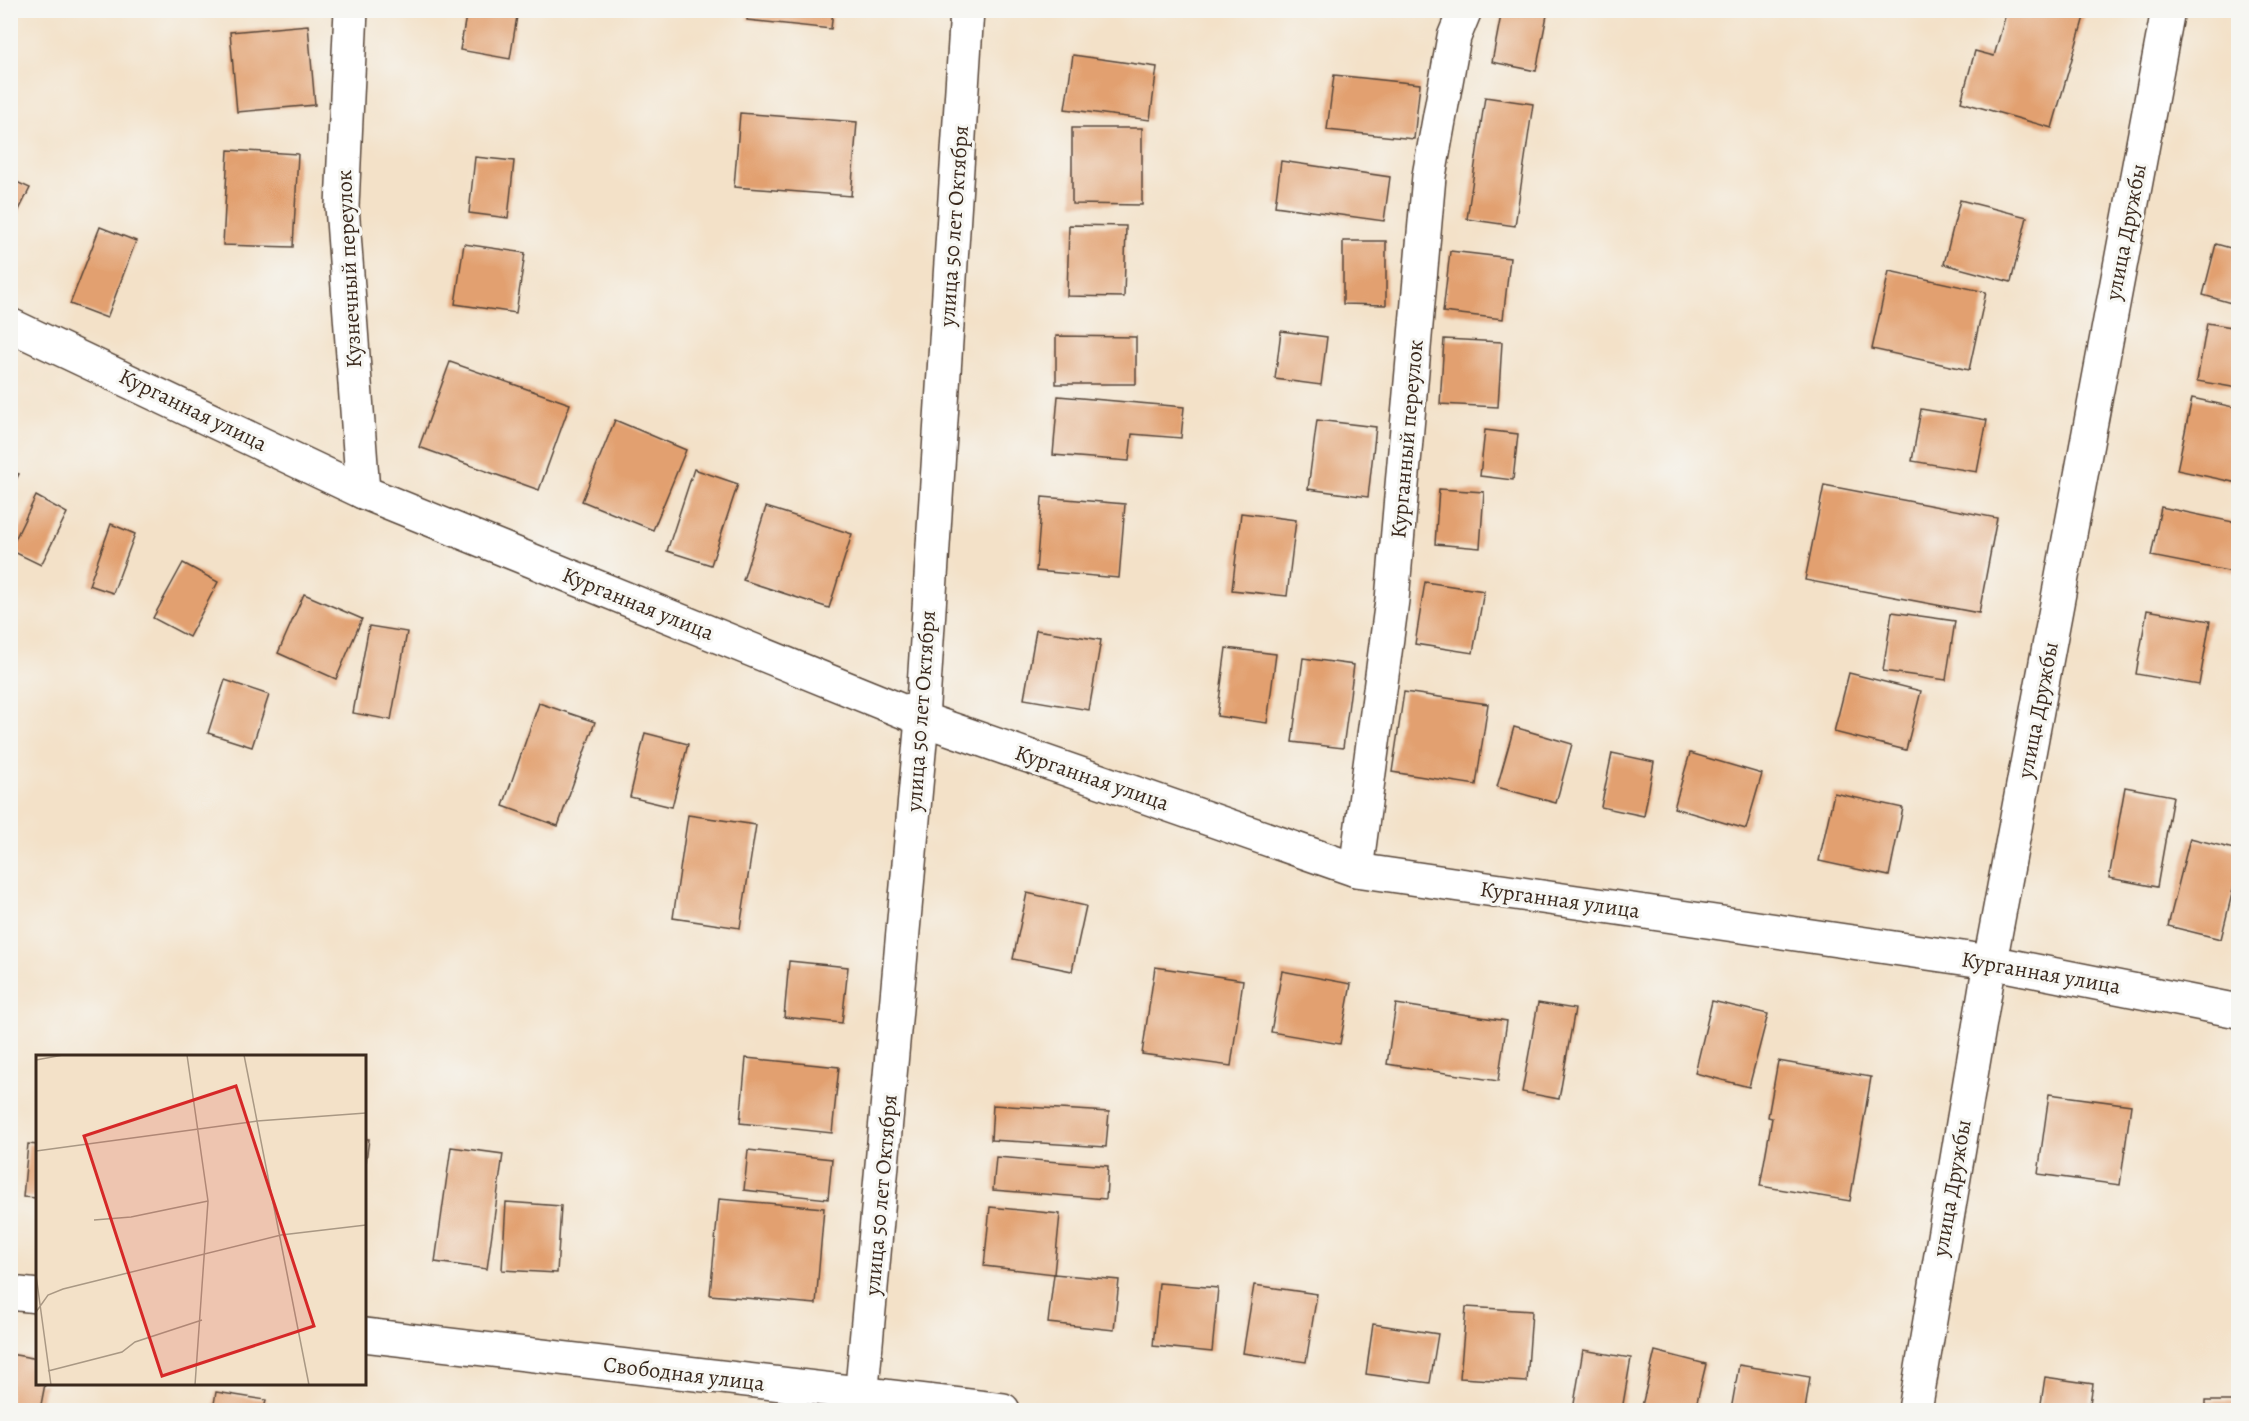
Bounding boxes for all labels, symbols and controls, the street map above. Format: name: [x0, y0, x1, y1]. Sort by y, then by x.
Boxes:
street label: улица 50 лет Октября: [932, 124, 976, 329]
street label: улица Дружбы: [2098, 161, 2154, 304]
street label: Кузнечный переулок: [329, 169, 369, 369]
street label: Курганный переулок: [1383, 338, 1431, 540]
street label: Курганная улица: [114, 361, 273, 459]
street label: Курганная улица: [558, 560, 719, 648]
street label: улица 50 лет Октября: [899, 609, 943, 814]
street label: улица Дружбы: [2010, 639, 2066, 782]
street label: Курганная улица: [1011, 738, 1174, 819]
street label: Курганная улица: [1478, 874, 1643, 926]
street label: Курганная улица: [1959, 944, 2124, 1002]
inset map: [36, 1055, 366, 1385]
street label: улица 50 лет Октября: [857, 1093, 905, 1298]
street label: улица Дружбы: [1925, 1117, 1979, 1260]
street label: Свободная улица: [602, 1349, 767, 1399]

